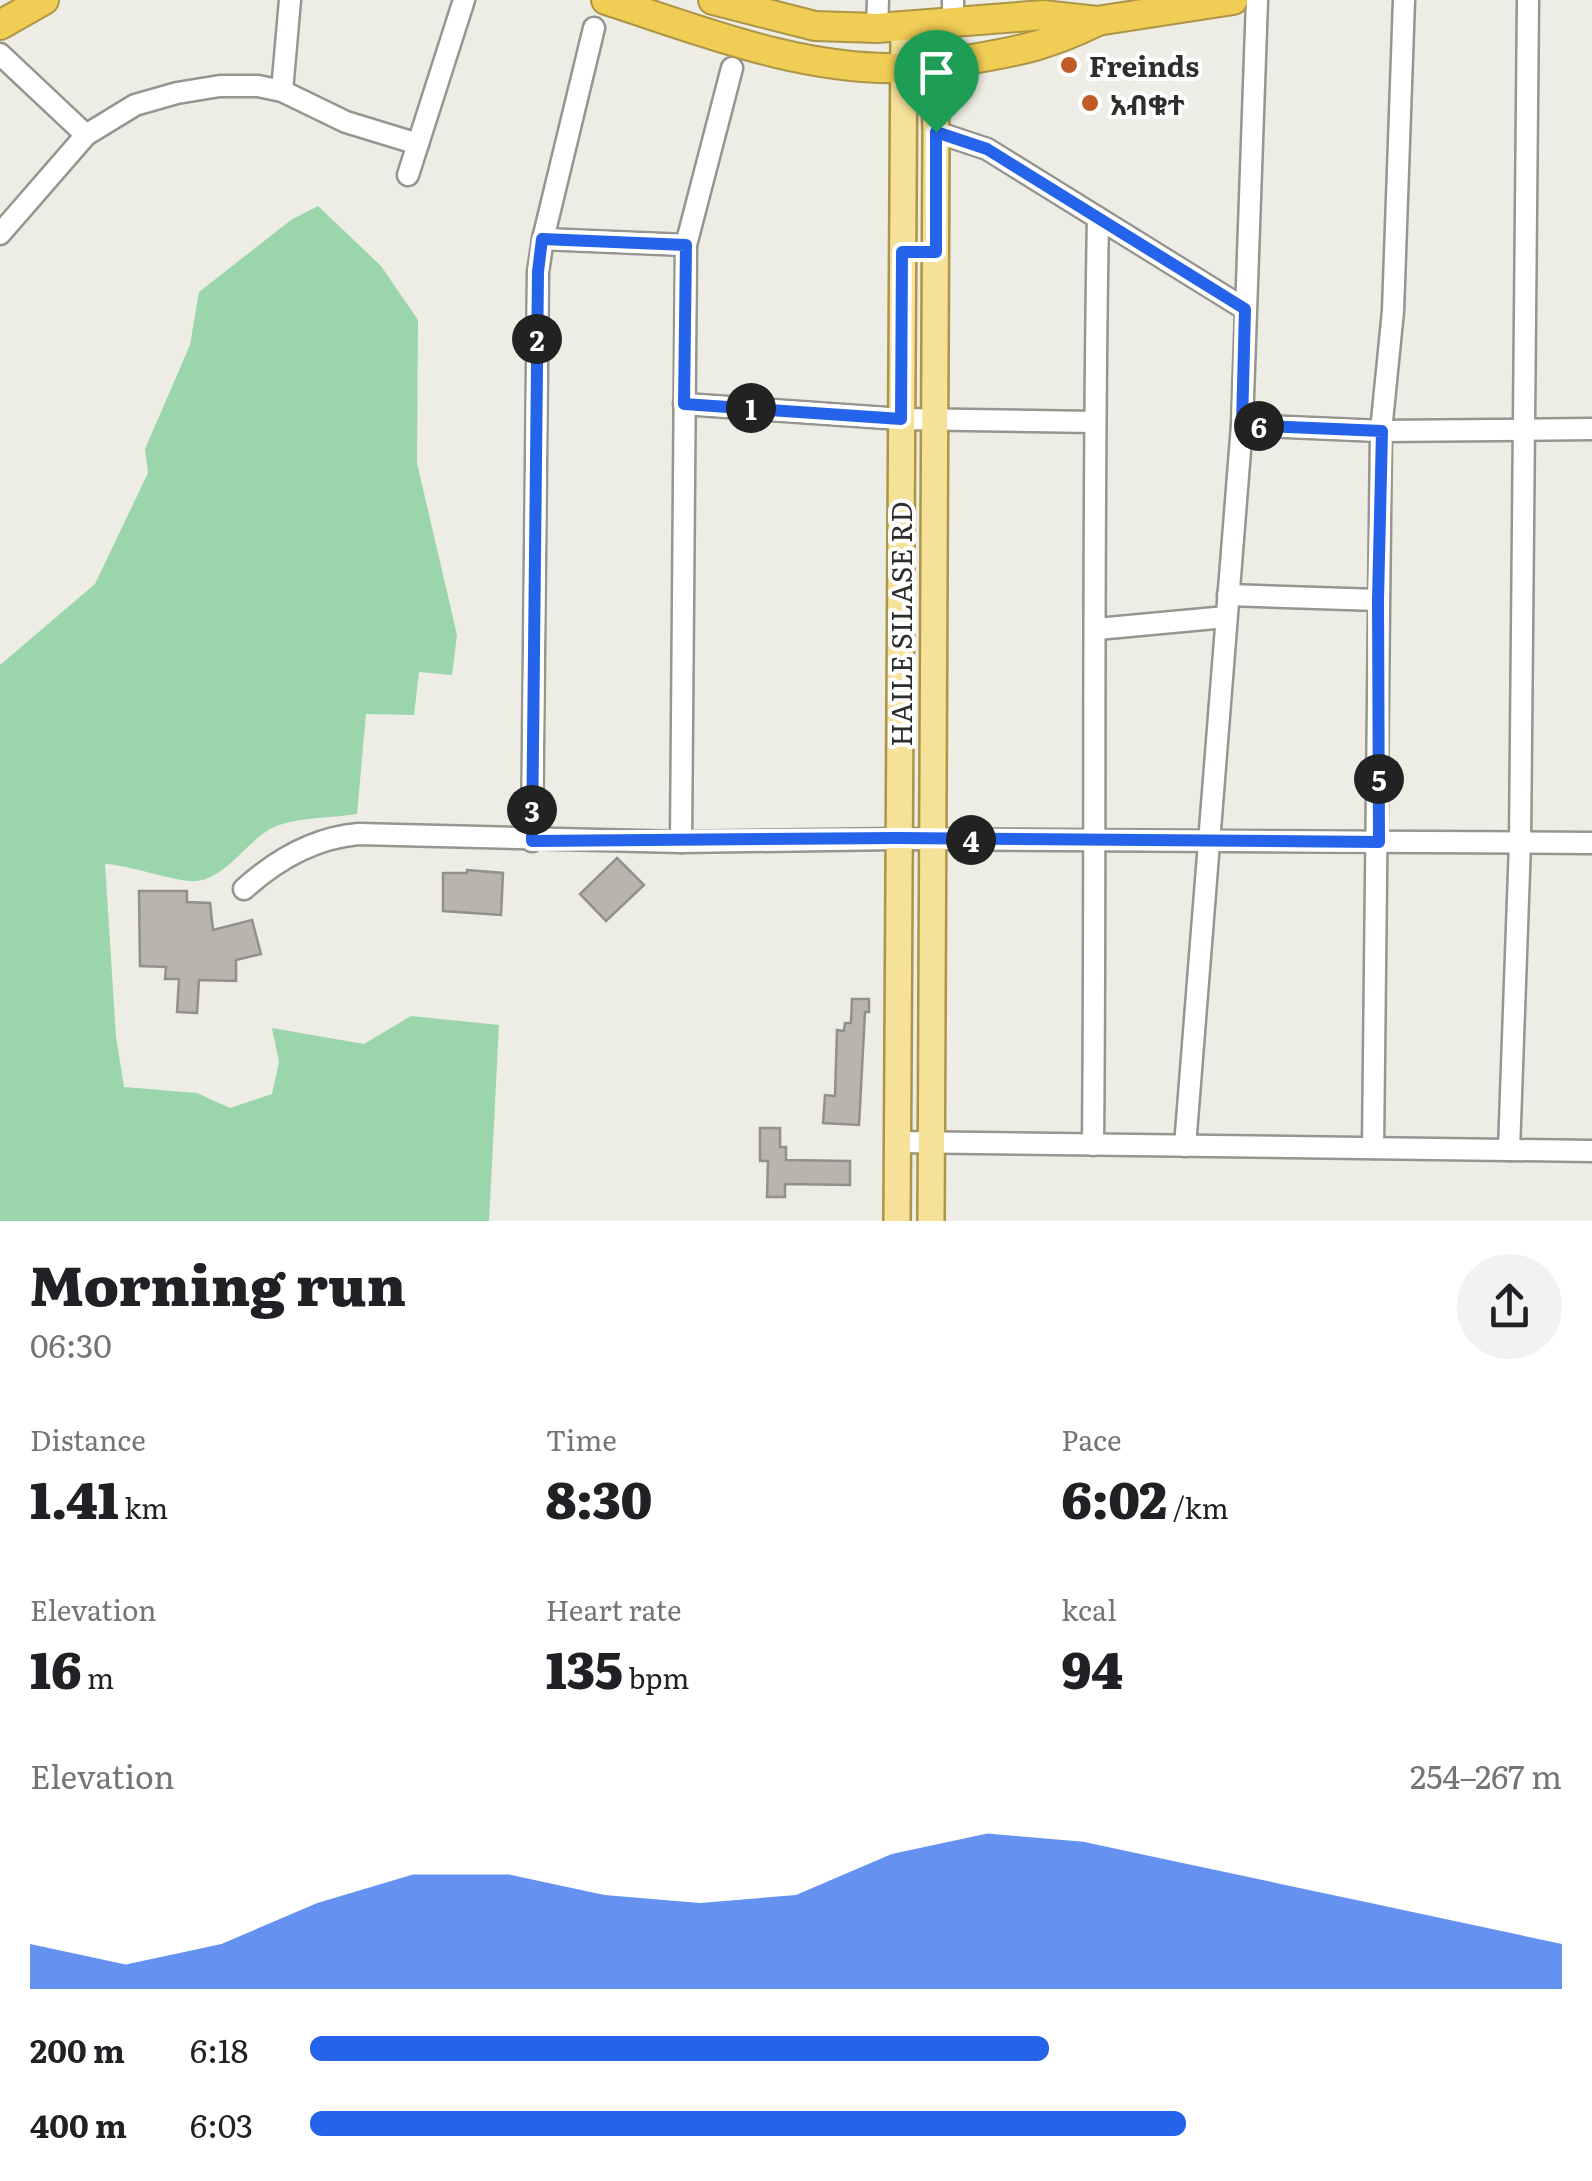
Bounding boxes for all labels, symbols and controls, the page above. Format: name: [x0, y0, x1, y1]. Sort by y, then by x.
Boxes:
pin: [894, 30, 979, 133]
place label: Freinds: [1089, 44, 1199, 86]
icon: arrive: [909, 45, 964, 100]
marker: Freinds: [1058, 54, 1080, 76]
place label: አብቁተ: [1110, 82, 1185, 124]
marker: አብቁተ: [1079, 92, 1101, 114]
pin: 2: [512, 314, 562, 364]
text: 2: [529, 318, 545, 360]
pin: 1: [726, 383, 776, 433]
text: 1: [745, 387, 757, 429]
pin: 6: [1234, 401, 1284, 451]
text: 6: [1251, 405, 1267, 447]
street label: HAILE SILASE RD: [879, 501, 921, 747]
pin: 5: [1354, 754, 1404, 804]
text: 5: [1371, 758, 1387, 800]
pin: 3: [507, 785, 557, 835]
text: 3: [524, 789, 540, 831]
pin: 4: [946, 815, 996, 865]
text: 4: [963, 819, 979, 861]
text: Morning run: [30, 1241, 406, 1323]
button: share: [1457, 1254, 1562, 1359]
text: 06:30: [30, 1320, 112, 1368]
text: Distance: [30, 1418, 146, 1460]
text: Time: [546, 1418, 617, 1460]
text: Pace: [1061, 1418, 1121, 1460]
text: 1.41: [30, 1460, 119, 1534]
text: 8:30: [546, 1460, 653, 1534]
text: 6:02: [1061, 1460, 1167, 1534]
text: km: [119, 1486, 168, 1528]
text: /km: [1167, 1486, 1229, 1528]
text: Elevation: [30, 1588, 157, 1630]
text: Heart rate: [546, 1588, 682, 1630]
text: kcal: [1061, 1588, 1117, 1630]
text: 16: [30, 1630, 82, 1704]
text: 135: [546, 1630, 623, 1704]
text: 94: [1061, 1630, 1123, 1704]
text: m: [82, 1656, 114, 1698]
text: bpm: [623, 1656, 689, 1698]
text: Elevation: [30, 1751, 175, 1799]
text: 254–267 m: [1410, 1751, 1562, 1799]
text: 200 m: [30, 2025, 125, 2073]
text: 6:18: [190, 2025, 249, 2073]
text: 400 m: [30, 2100, 127, 2148]
text: 6:03: [190, 2100, 253, 2148]

